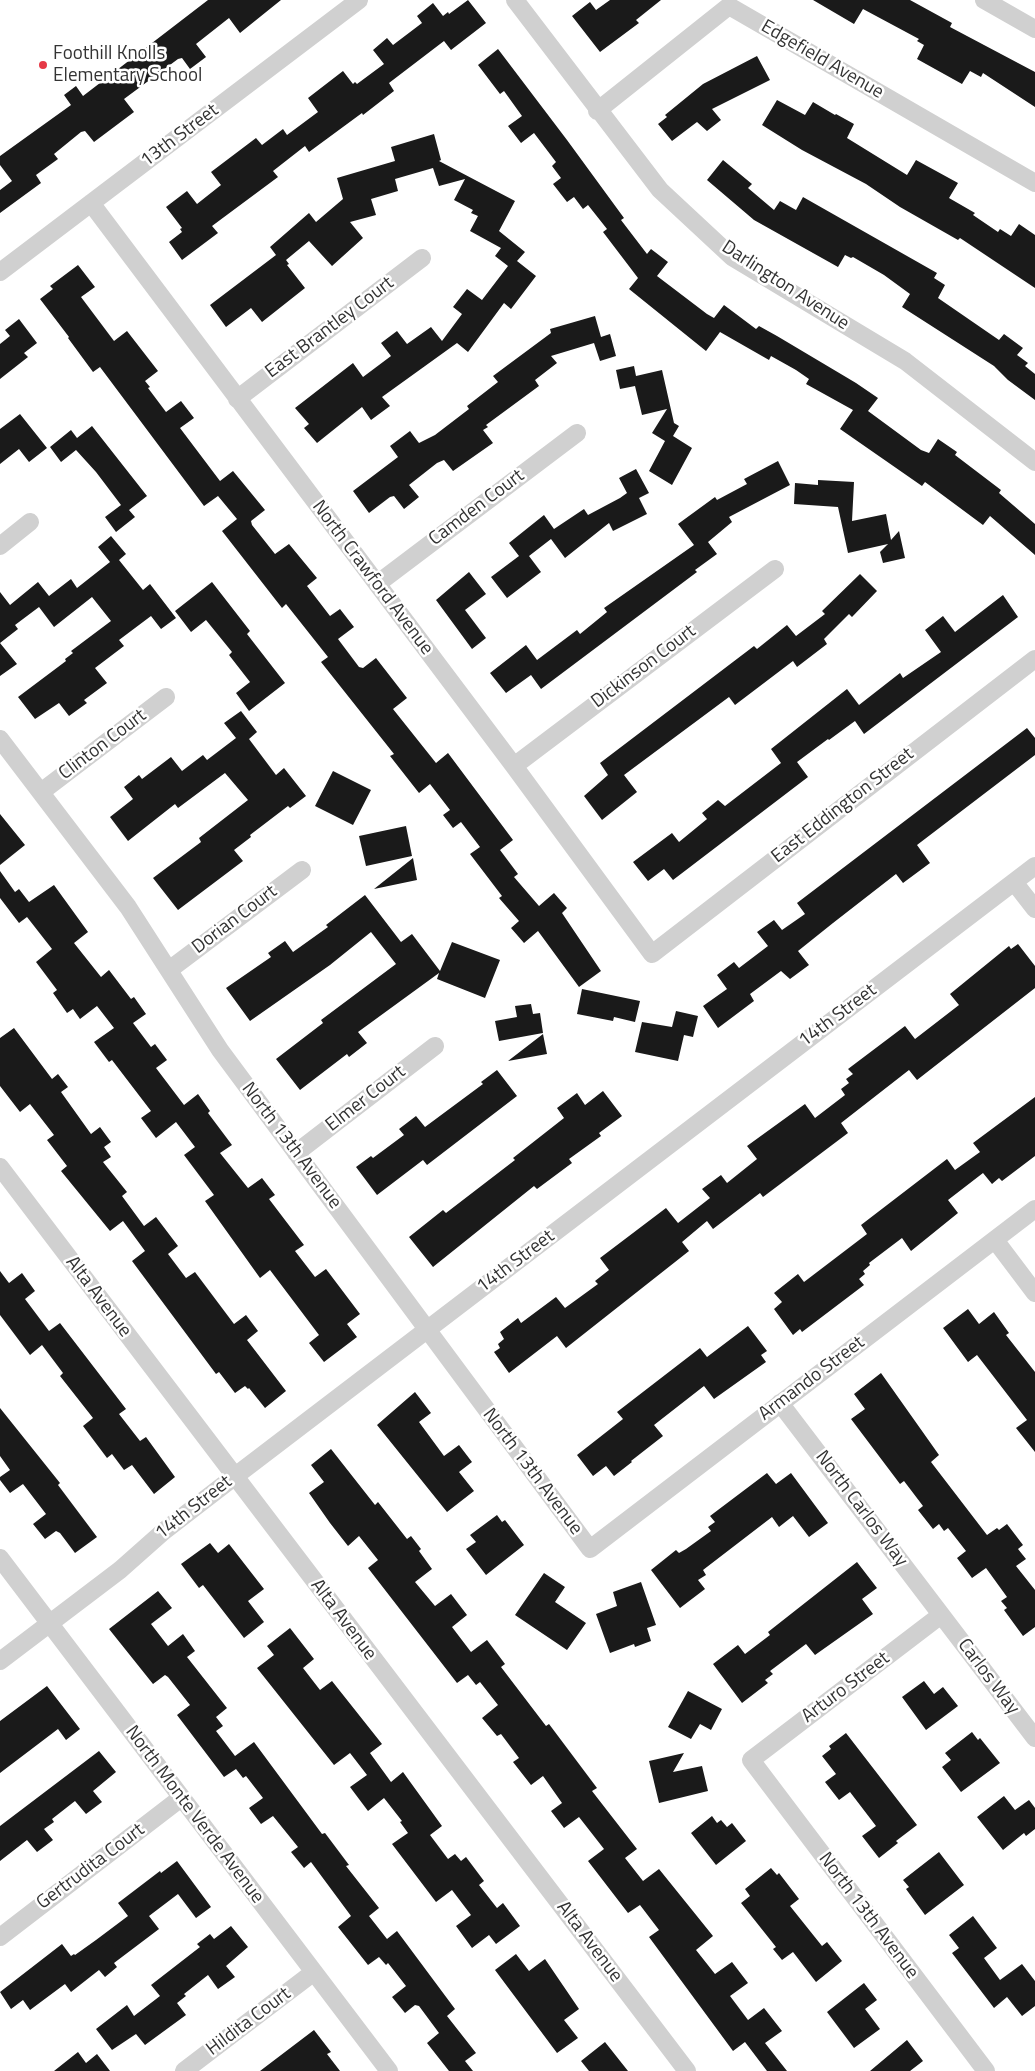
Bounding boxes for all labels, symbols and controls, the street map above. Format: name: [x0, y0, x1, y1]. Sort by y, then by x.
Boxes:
street label: Edgefield Avenue: [757, 16, 887, 104]
place label: Foothill Knolls Elementary School: [53, 43, 202, 87]
marker: Foothill Knolls Elementary School: [37, 59, 49, 71]
street label: 13th Street: [137, 99, 223, 173]
street label: Darlington Avenue: [717, 236, 853, 336]
street label: East Brantley Court: [261, 272, 399, 384]
street label: Camden Court: [425, 465, 529, 551]
street label: North Crawford Avenue: [307, 496, 437, 660]
street label: Dickinson Court: [587, 620, 701, 714]
street label: Clinton Court: [55, 705, 151, 785]
street label: East Eddington Street: [767, 743, 919, 869]
street label: Dorian Court: [188, 881, 282, 959]
street label: 14th Street: [795, 979, 881, 1053]
street label: Elmer Court: [322, 1061, 410, 1137]
street label: North 13th Avenue: [236, 1078, 346, 1214]
street label: 14th Street: [473, 1225, 559, 1299]
street label: Alta Avenue: [60, 1252, 136, 1342]
street label: Armando Street: [755, 1332, 869, 1426]
street label: North 13th Avenue: [477, 1404, 587, 1540]
street label: North Carlos Way: [810, 1446, 912, 1572]
street label: 14th Street: [151, 1471, 237, 1545]
street label: Alta Avenue: [305, 1575, 381, 1665]
street label: Carlos Way: [952, 1635, 1024, 1719]
street label: Arturo Street: [798, 1648, 894, 1728]
street label: North Monte Verde Avenue: [120, 1722, 268, 1908]
street label: Gertrudita Court: [33, 1819, 149, 1915]
street label: North 13th Avenue: [813, 1848, 923, 1984]
street label: Alta Avenue: [551, 1897, 627, 1987]
street label: Hildita Court: [202, 1983, 296, 2061]

